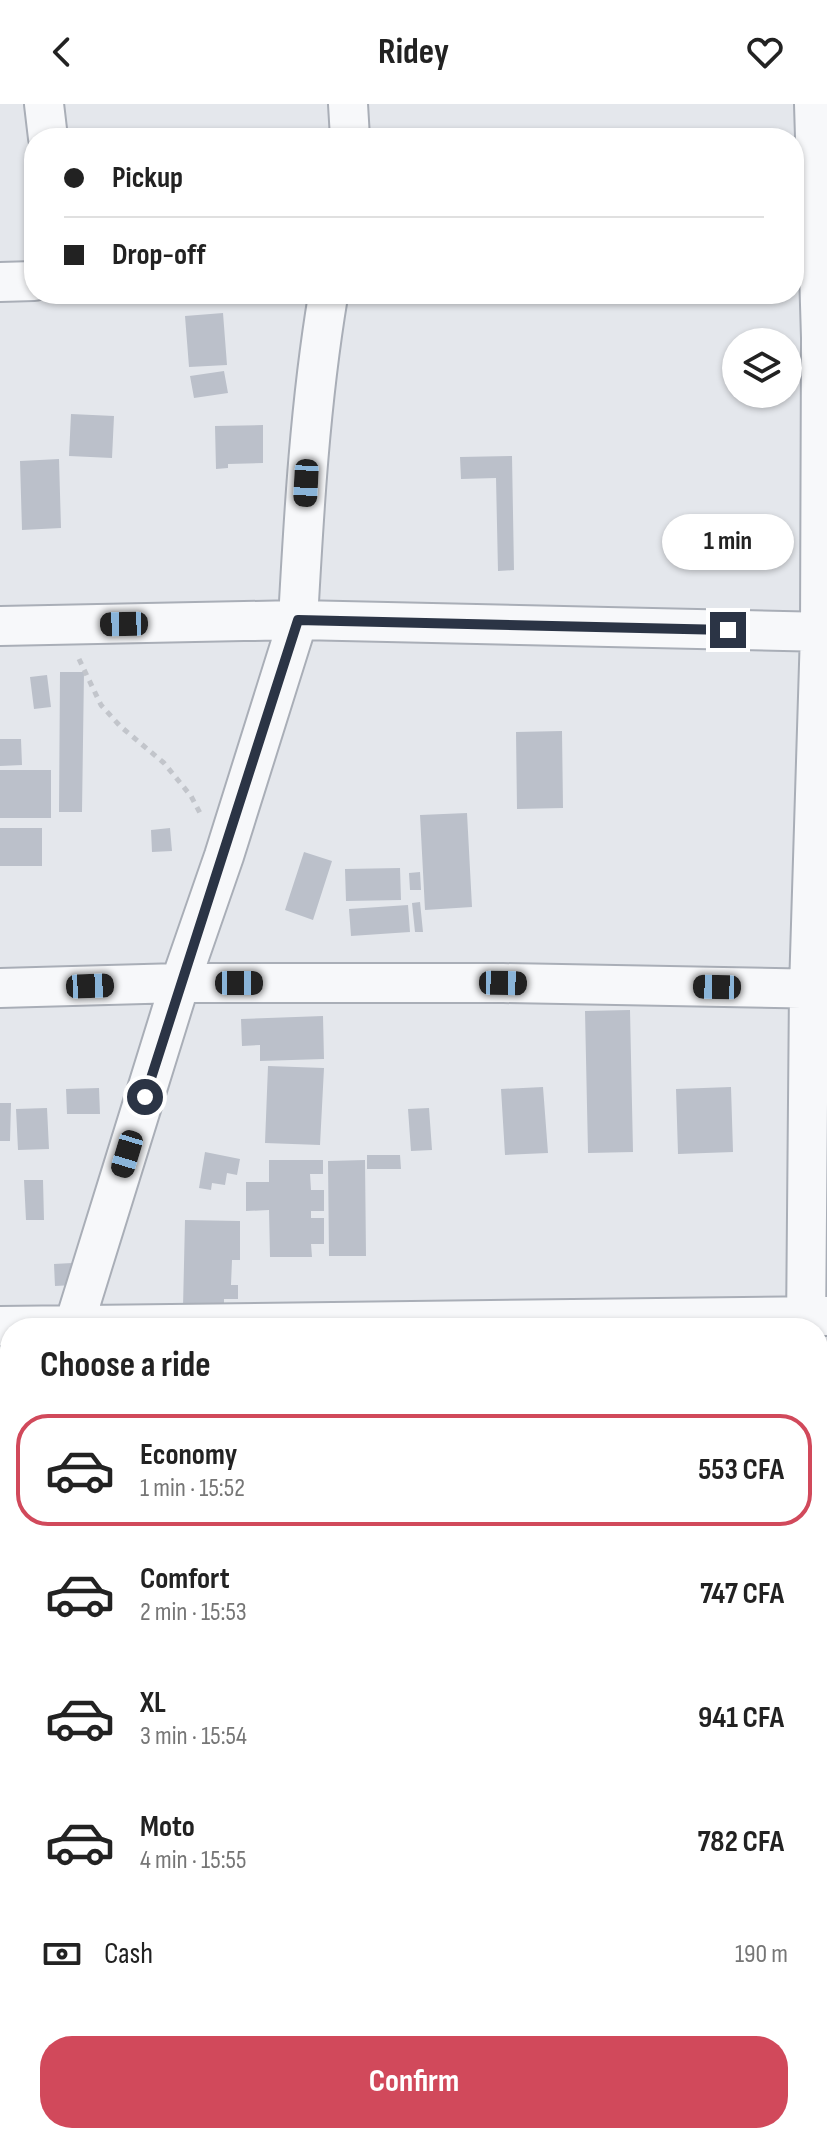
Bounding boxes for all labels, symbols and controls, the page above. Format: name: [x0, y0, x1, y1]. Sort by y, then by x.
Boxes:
icon: back: [40, 30, 84, 74]
icon: heart: [743, 30, 787, 74]
text: Ridey: [378, 31, 449, 74]
text: Pickup: [112, 160, 183, 196]
text: Drop-off: [112, 237, 206, 273]
map controls: [722, 328, 802, 408]
button: layers: [722, 328, 802, 408]
car: [293, 458, 319, 508]
callout: 1 min: [662, 514, 794, 570]
text: 1 min: [704, 526, 752, 557]
car: [100, 612, 148, 636]
route end: [710, 612, 746, 648]
car: [215, 971, 263, 995]
car: [479, 971, 527, 995]
car: [66, 973, 114, 999]
car: [693, 975, 741, 999]
route start: [127, 1079, 163, 1115]
car: [109, 1128, 145, 1180]
text: Choose a ride: [40, 1344, 211, 1387]
icon: car: [44, 1434, 116, 1506]
text: Economy: [140, 1437, 237, 1473]
text: 553 CFA: [698, 1452, 784, 1488]
text: 1 min · 15:52: [140, 1473, 245, 1504]
icon: car: [44, 1558, 116, 1630]
text: Comfort: [140, 1561, 230, 1597]
text: 747 CFA: [700, 1576, 784, 1612]
text: 2 min · 15:53: [140, 1597, 247, 1628]
icon: car: [44, 1682, 116, 1754]
text: XL: [140, 1685, 166, 1721]
text: 941 CFA: [698, 1700, 784, 1736]
text: 3 min · 15:54: [140, 1721, 247, 1752]
icon: car: [44, 1806, 116, 1878]
text: Moto: [140, 1809, 195, 1845]
text: 782 CFA: [697, 1824, 784, 1860]
text: 4 min · 15:55: [140, 1845, 246, 1876]
icon: cash: [40, 1932, 84, 1976]
text: Cash: [104, 1936, 153, 1972]
text: 190 m: [735, 1939, 788, 1970]
button: Confirm: [40, 2036, 788, 2128]

